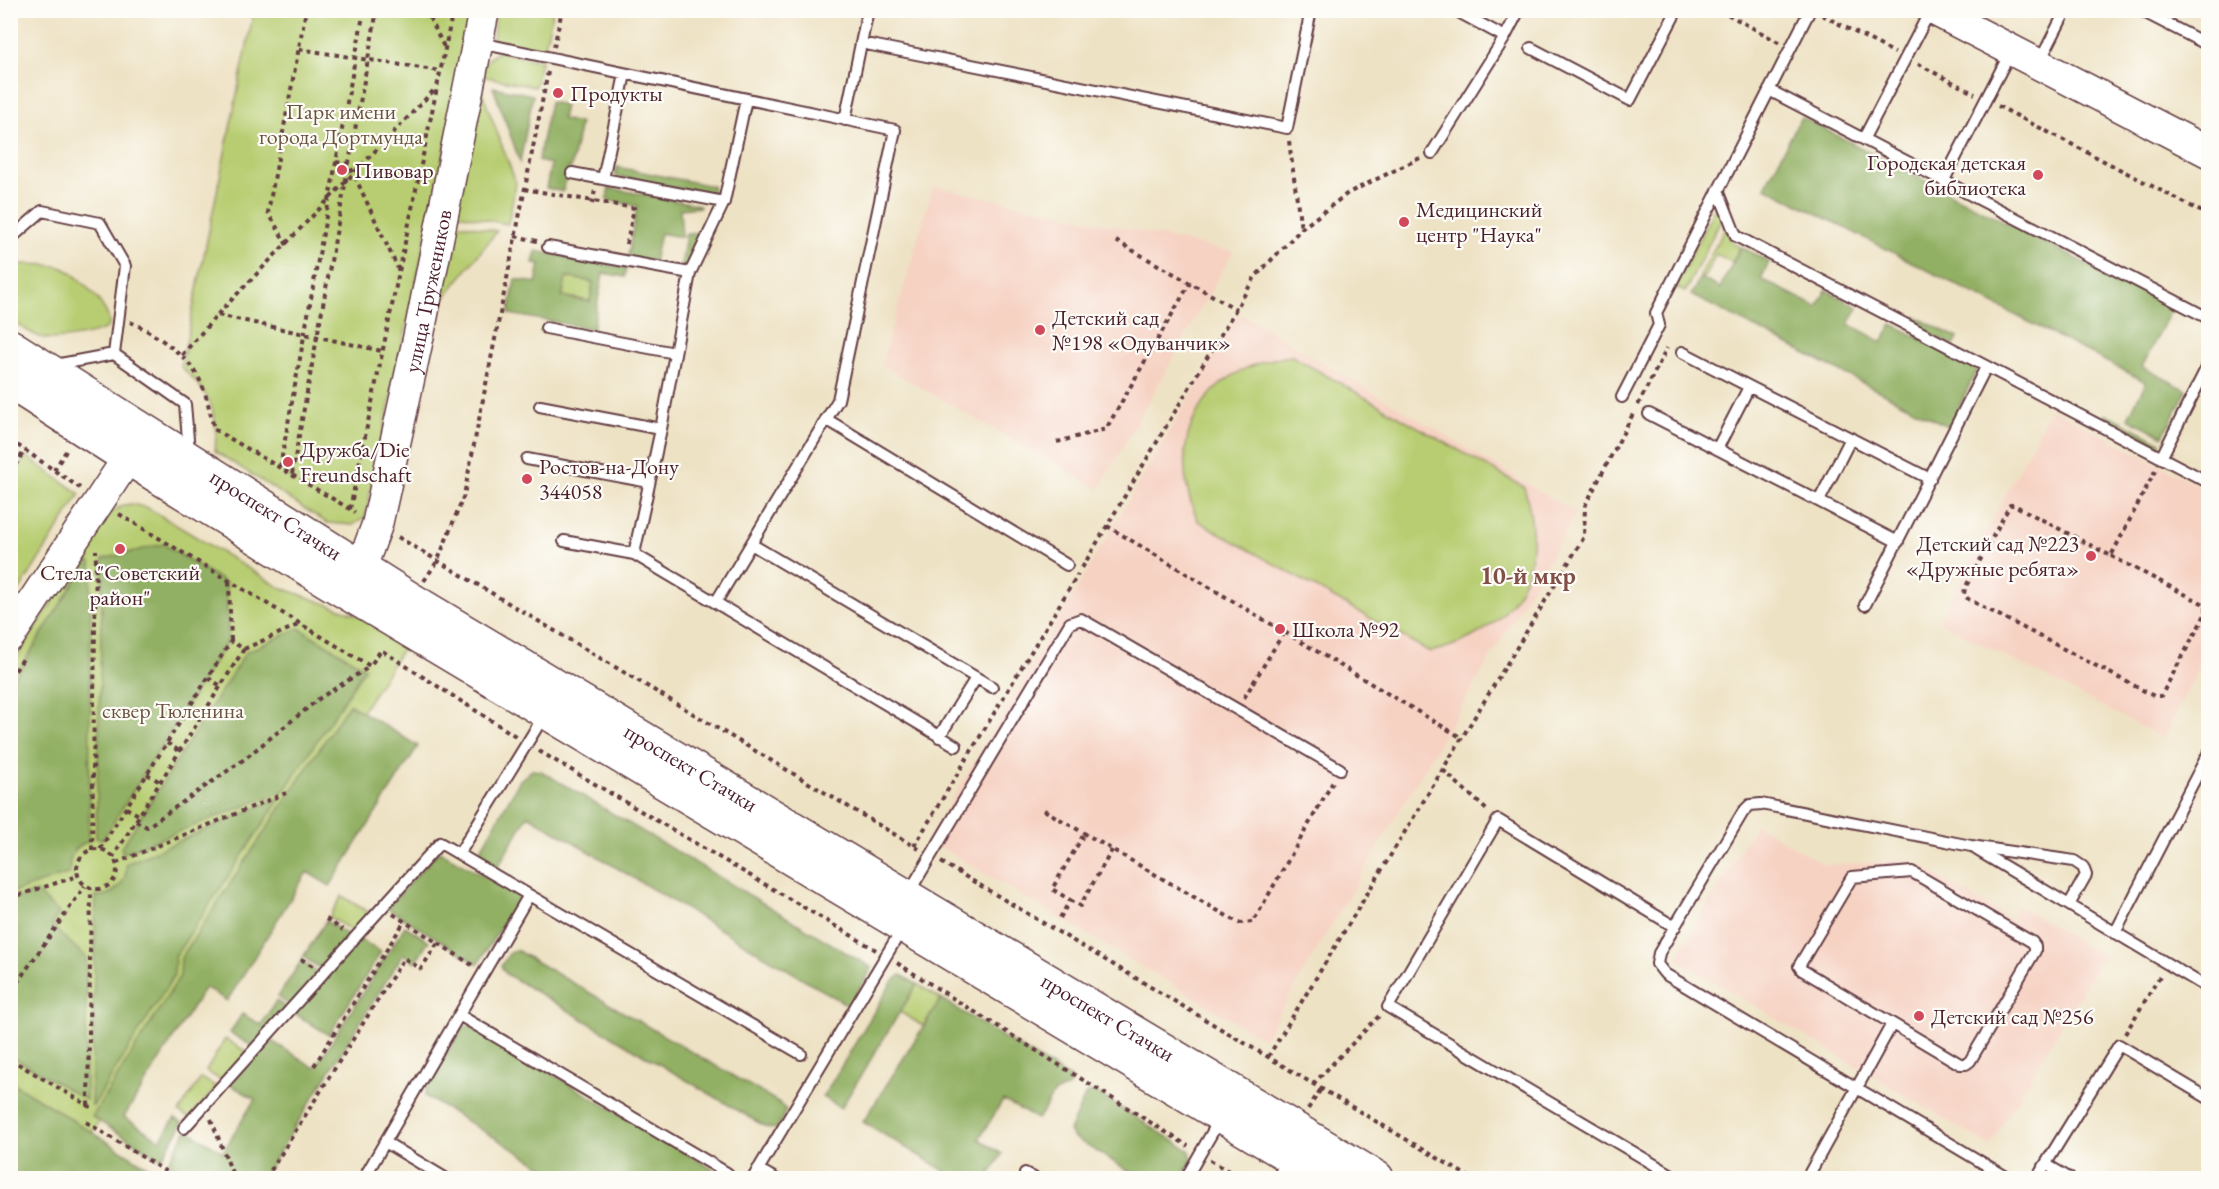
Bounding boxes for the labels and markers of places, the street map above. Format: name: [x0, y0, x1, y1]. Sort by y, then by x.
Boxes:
place label: Продукты: [570, 79, 663, 108]
marker: Продукты: [551, 86, 565, 100]
place label: Городская детская библиотека: [1867, 148, 2026, 202]
place label: Пивовар: [354, 156, 434, 185]
marker: Пивовар: [335, 163, 349, 177]
marker: Городская детская библиотека: [2031, 168, 2045, 182]
place label: Медицинский центр "Наука": [1416, 195, 1543, 249]
marker: Медицинский центр "Наука": [1397, 215, 1411, 229]
place label: Детский сад №198 «Одуванчик»: [1052, 303, 1231, 357]
marker: Детский сад №198 «Одуванчик»: [1033, 323, 1047, 337]
place label: Дружба/Die Freundschaft: [300, 435, 412, 489]
place label: Ростов-на-Дону 344058: [539, 452, 679, 506]
marker: Дружба/Die Freundschaft: [281, 455, 295, 469]
marker: Ростов-на-Дону 344058: [520, 472, 534, 486]
place label: Детский сад №223 «Дружные ребята»: [1906, 529, 2079, 583]
marker: Стела "Советский район": [113, 542, 127, 556]
marker: Детский сад №223 «Дружные ребята»: [2084, 549, 2098, 563]
place label: Стела "Советский район": [40, 558, 200, 612]
place label: Школа №92: [1292, 615, 1400, 644]
marker: Школа №92: [1273, 622, 1287, 636]
place label: Детский сад №256: [1931, 1002, 2094, 1031]
marker: Детский сад №256: [1912, 1009, 1926, 1023]

